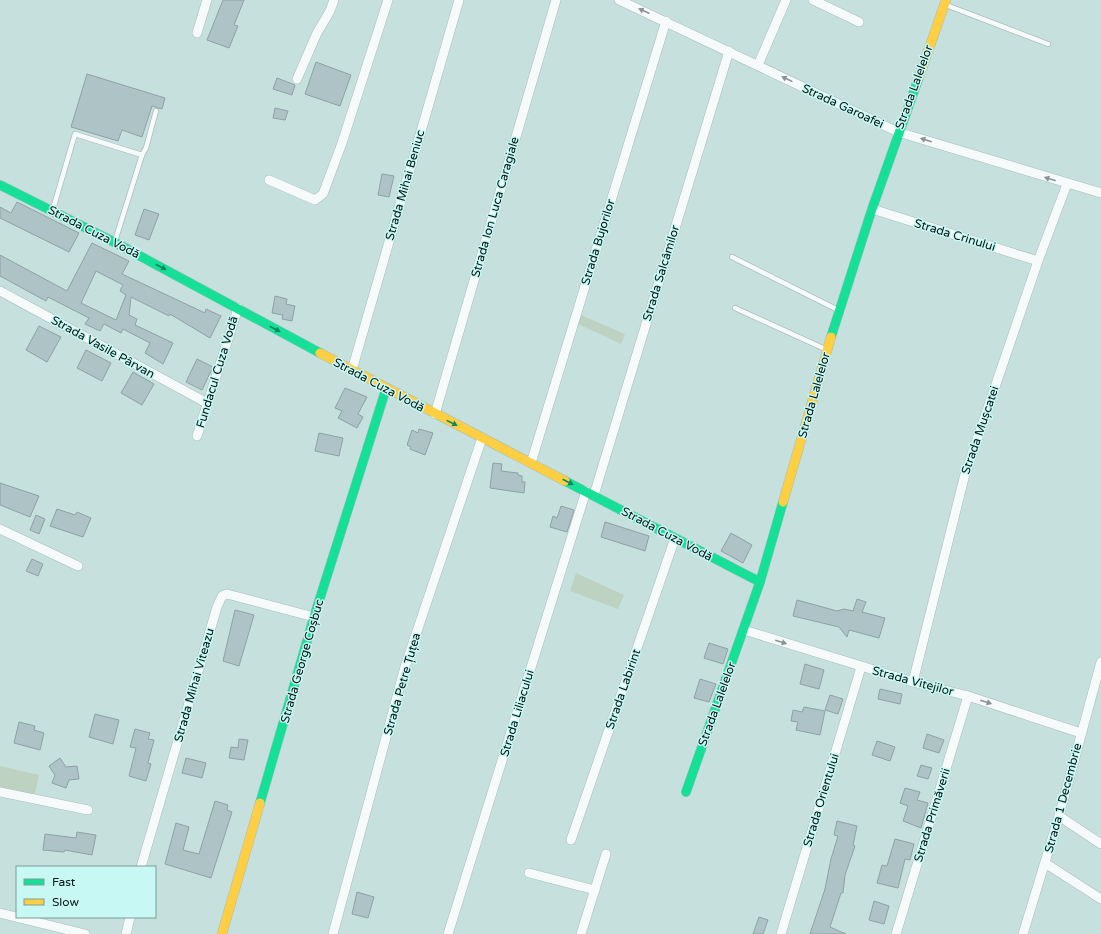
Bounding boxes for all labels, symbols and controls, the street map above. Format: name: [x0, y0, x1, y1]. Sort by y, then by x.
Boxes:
one-way arrow: [638, 8, 650, 14]
street label: Strada Lalelelor: [892, 43, 936, 131]
one-way arrow: [781, 76, 792, 82]
street label: Strada Garoafei: [800, 81, 886, 131]
street label: Strada Mihai Beniuc: [383, 128, 427, 242]
street label: Strada Ion Luca Caragiale: [468, 135, 522, 279]
one-way arrow: [919, 137, 931, 143]
one-way arrow: [1044, 176, 1056, 182]
street label: Strada Bujorilor: [578, 197, 618, 287]
street label: Strada Cuza Vodă: [46, 203, 142, 261]
street label: Strada Crinului: [913, 216, 997, 254]
street label: Strada Salcâmilor: [640, 223, 682, 323]
one-way arrow: [155, 264, 166, 271]
street label: Strada Vasile Pârvan: [49, 313, 157, 381]
street label: Fundacul Cuza Vodă: [193, 314, 241, 430]
one-way arrow: [269, 325, 281, 332]
street label: Strada Lalelelor: [795, 350, 833, 440]
street label: Strada Cuza Vodă: [331, 355, 427, 415]
street label: Strada Mușcatei: [958, 384, 1002, 476]
one-way arrow: [446, 420, 457, 426]
one-way arrow: [562, 478, 573, 485]
street label: Strada Cuza Vodă: [619, 504, 715, 564]
street label: Strada George Coșbuc: [278, 598, 326, 724]
street label: Strada Mihai Viteazu: [171, 627, 217, 743]
street label: Strada Petre Țuțea: [381, 631, 423, 737]
one-way arrow: [775, 639, 787, 645]
street label: Strada Labirint: [603, 647, 643, 731]
street label: Strada Lalelelor: [695, 660, 739, 748]
street label: Strada Vitejilor: [871, 663, 956, 699]
street label: Strada Liliacului: [497, 668, 537, 758]
one-way arrow: [981, 699, 993, 705]
street label: Strada 1 Decembrie: [1042, 741, 1084, 854]
street label: Strada Orientului: [800, 752, 842, 848]
street label: Strada Primăverii: [911, 766, 953, 864]
legend: [16, 866, 156, 918]
text: Fast: [52, 875, 76, 889]
text: Slow: [52, 895, 79, 909]

